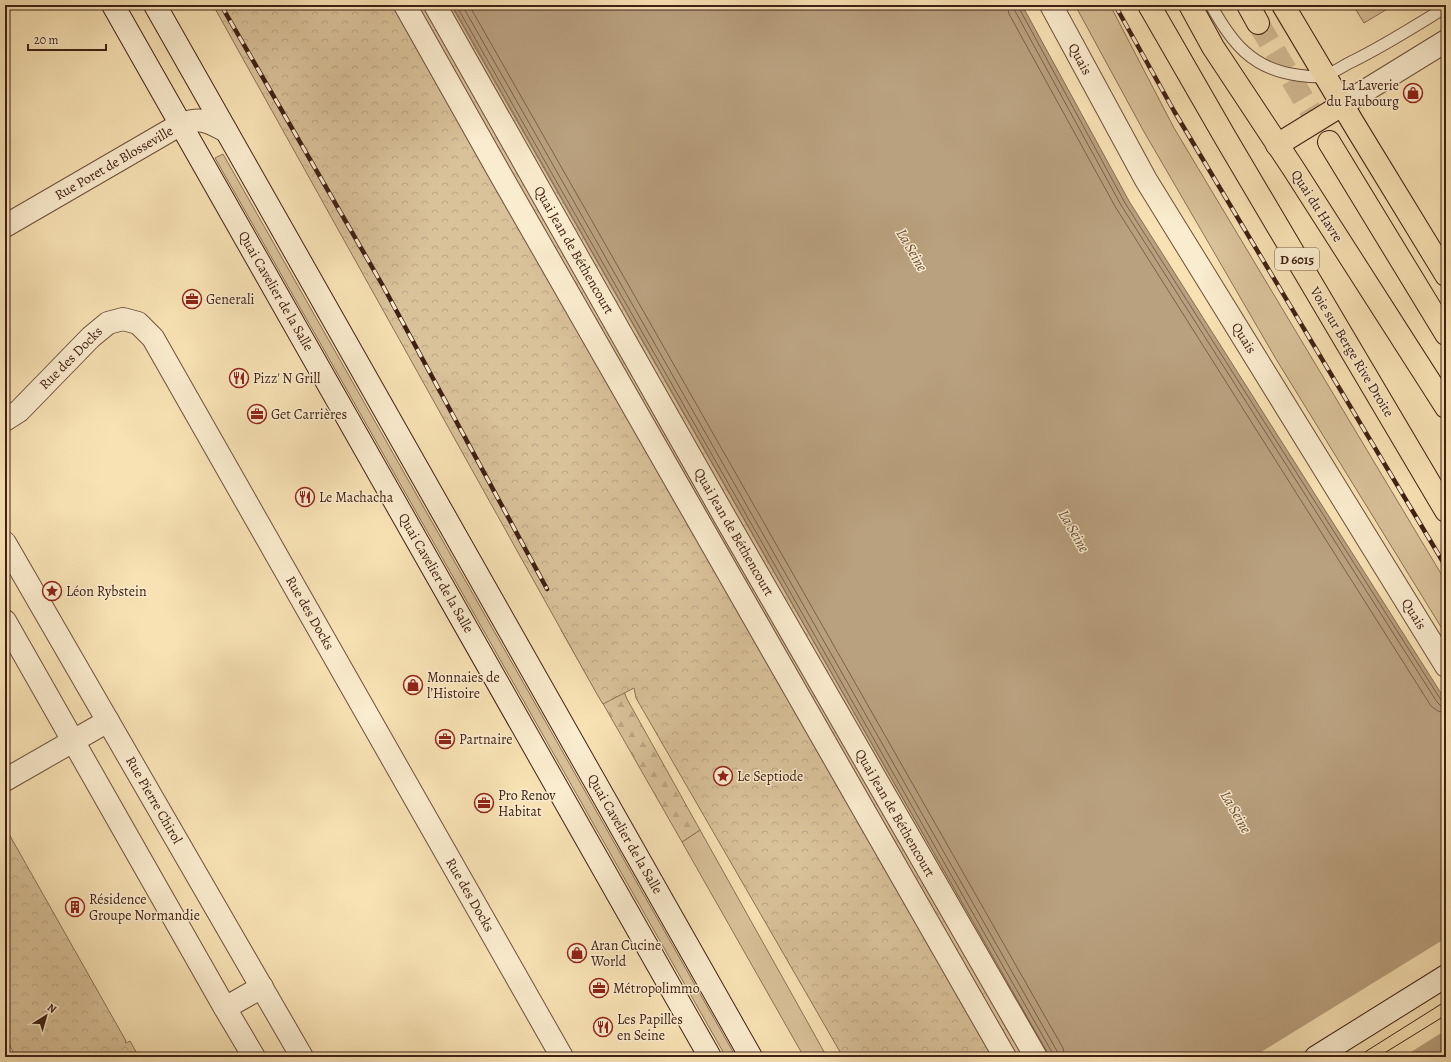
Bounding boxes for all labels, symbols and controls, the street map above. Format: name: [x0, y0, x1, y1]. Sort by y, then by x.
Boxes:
scale bar: [28, 26, 106, 52]
text: 20 m: [34, 32, 58, 48]
street label: Quais: [1064, 40, 1096, 78]
place label: La Laverie du Faubourg: [1326, 76, 1399, 111]
shop icon: La Laverie du Faubourg: [1402, 82, 1424, 104]
street label: Rue Poret de Blosseville: [51, 121, 177, 205]
street label: Quai du Havre: [1287, 166, 1347, 246]
street label: Quai Jean de Béthencourt: [529, 182, 619, 318]
water label: La Seine: [892, 225, 933, 276]
street label: Quai Cavelier de la Salle: [234, 227, 318, 355]
road number: D 6015: [1275, 248, 1319, 270]
street label: Voie sur Berge Rive Droite: [1305, 282, 1399, 421]
office icon: Generali: [181, 288, 203, 310]
place label: Generali: [206, 290, 254, 309]
street label: Quais: [1227, 319, 1261, 357]
street label: Rue des Docks: [35, 322, 107, 394]
restaurant icon: Pizz' N Grill: [228, 367, 250, 389]
place label: Pizz' N Grill: [253, 369, 321, 388]
office icon: Get Carrières: [246, 403, 268, 425]
place label: Get Carrières: [271, 405, 347, 424]
street label: Quai Jean de Béthencourt: [689, 464, 779, 600]
restaurant icon: Le Machacha: [294, 486, 316, 508]
place label: Le Machacha: [319, 488, 394, 507]
water label: La Seine: [1054, 506, 1095, 557]
street label: Quai Cavelier de la Salle: [394, 509, 478, 637]
street label: Rue des Docks: [281, 573, 339, 653]
place icon: Léon Rybstein: [41, 580, 63, 602]
place label: Léon Rybstein: [66, 582, 147, 601]
street label: Quais: [1397, 595, 1431, 633]
place label: Monnaies de l’Histoire: [427, 668, 500, 703]
shop icon: Monnaies de l’Histoire: [402, 674, 424, 696]
office icon: Partnaire: [434, 728, 456, 750]
place label: Partnaire: [459, 730, 513, 749]
street label: Quai Jean de Béthencourt: [850, 745, 940, 881]
street label: Rue Pierre Chirol: [121, 753, 187, 848]
place icon: Le Septiode: [712, 765, 734, 787]
place label: Le Septiode: [737, 767, 803, 786]
street label: Quai Cavelier de la Salle: [583, 770, 667, 898]
place label: Pro Renov Habitat: [498, 786, 556, 821]
water label: La Seine: [1216, 787, 1257, 838]
office icon: Pro Renov Habitat: [473, 792, 495, 814]
street label: Rue des Docks: [441, 855, 499, 935]
place label: Résidence Groupe Normandie: [89, 890, 200, 925]
building icon: Résidence Groupe Normandie: [64, 896, 86, 918]
place label: Aran Cucine World: [590, 936, 661, 971]
shop icon: Aran Cucine World: [566, 942, 588, 964]
office icon: Métropolimmo: [588, 977, 610, 999]
place label: Métropolimmo: [613, 979, 700, 998]
north arrow: [26, 996, 66, 1036]
text: N: [44, 1000, 59, 1017]
place label: Les Papilles en Seine: [617, 1010, 683, 1045]
restaurant icon: Les Papilles en Seine: [592, 1016, 614, 1038]

